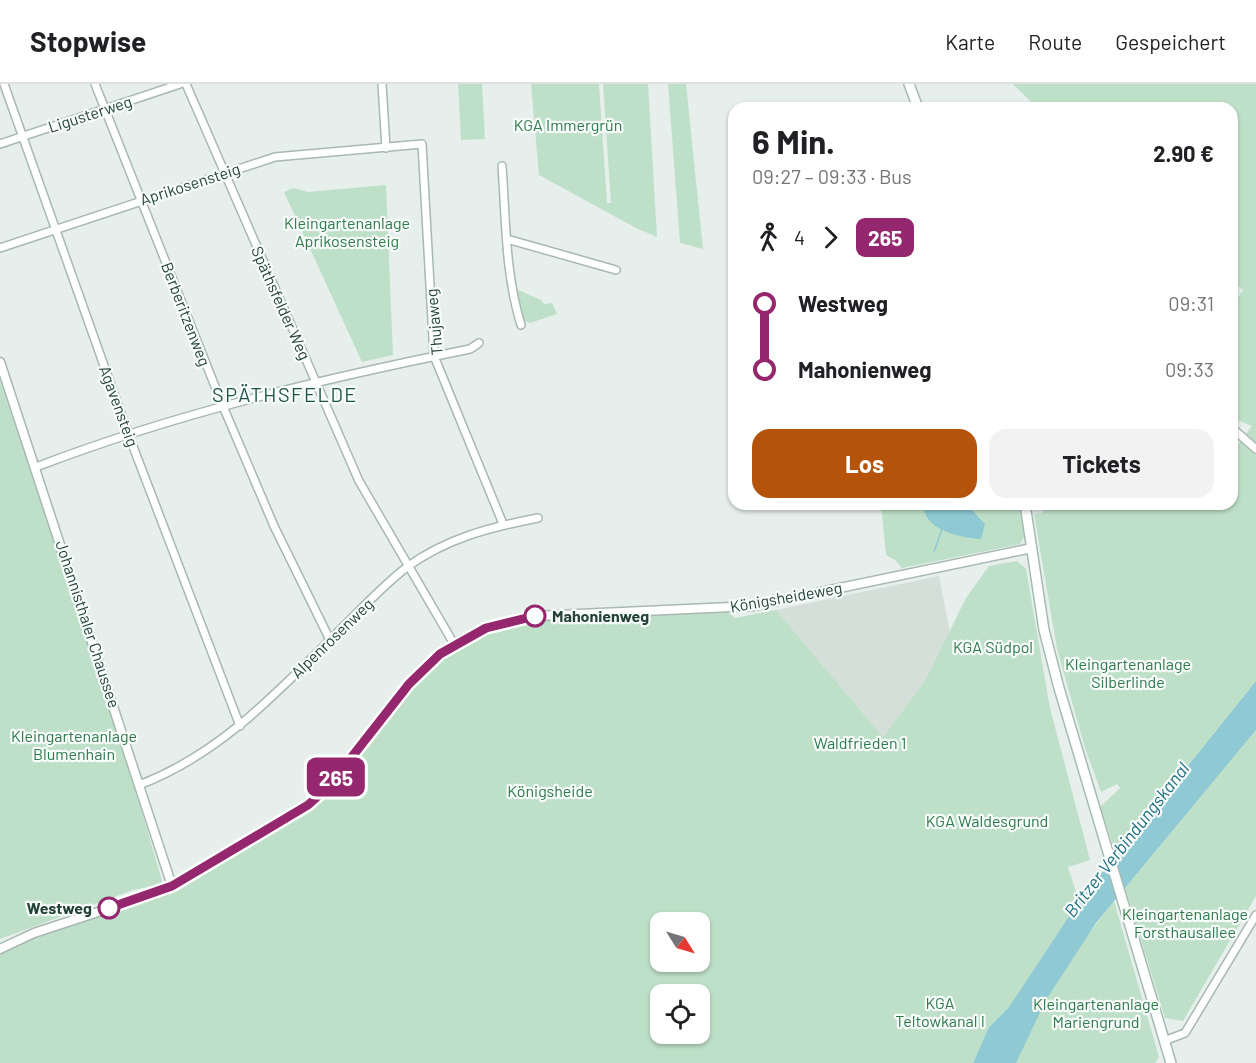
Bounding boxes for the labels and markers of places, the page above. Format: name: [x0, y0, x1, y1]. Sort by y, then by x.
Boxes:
marker: Mahonienweg: [524, 605, 546, 627]
place label: Mahonienweg: [552, 606, 649, 625]
marker: Westweg: [98, 897, 120, 919]
place label: Westweg: [27, 898, 92, 917]

